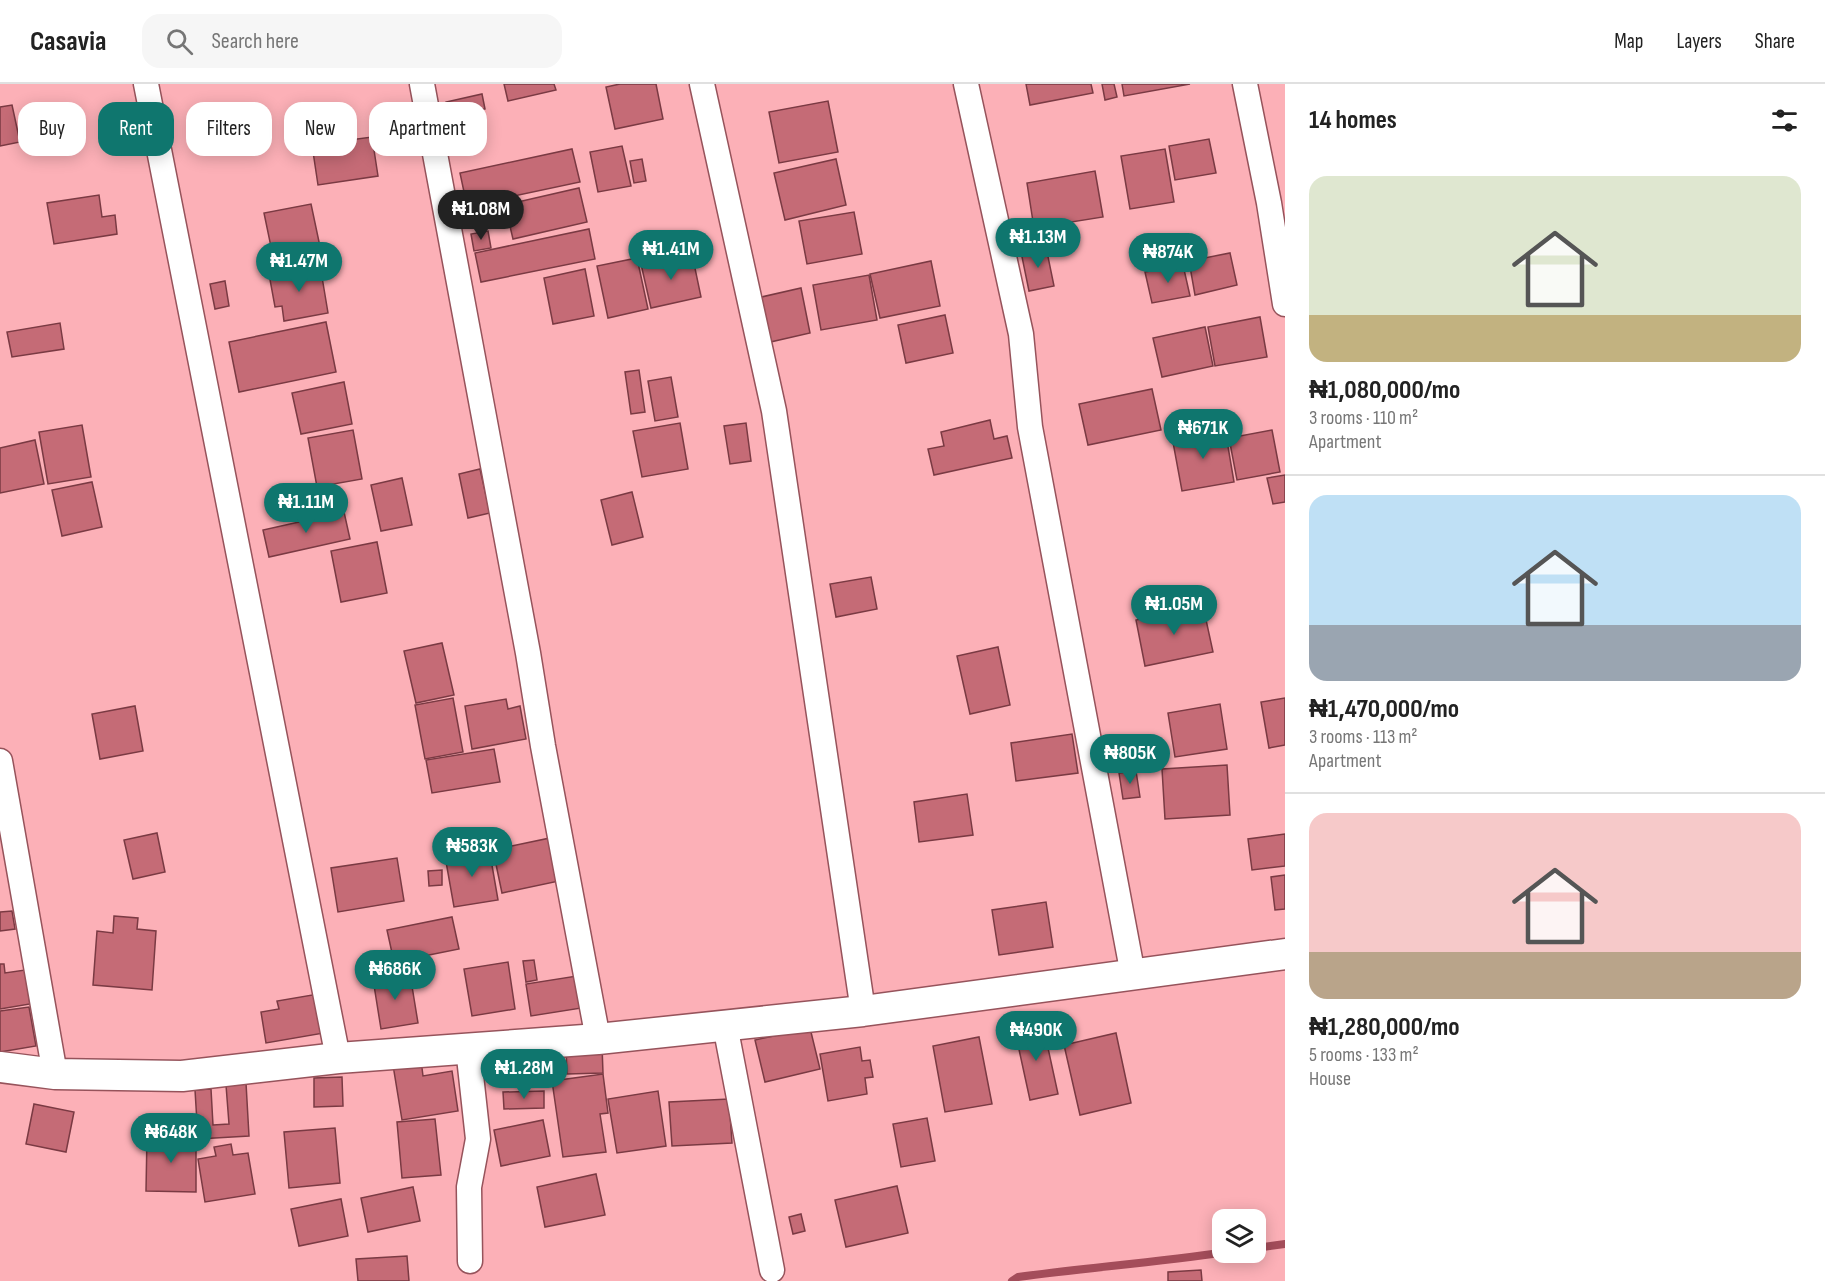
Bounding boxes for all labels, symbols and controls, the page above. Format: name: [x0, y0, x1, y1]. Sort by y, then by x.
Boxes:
search box: [142, 14, 562, 68]
text: Casavia: [30, 25, 106, 58]
icon: search: [163, 25, 196, 58]
text: Search here: [211, 28, 299, 55]
text: Map: [1614, 29, 1643, 54]
text: Layers: [1676, 29, 1722, 54]
text: Share: [1755, 29, 1795, 54]
chip: Buy: [18, 102, 86, 156]
chip: Rent: [98, 102, 174, 156]
chip: Filters: [186, 102, 272, 156]
chip: New: [284, 102, 357, 156]
chip: Apartment: [369, 102, 487, 156]
icon: filters: [1768, 104, 1801, 137]
text: 14 homes: [1309, 105, 1397, 136]
pin: ₦1.08M: [432, 190, 530, 241]
text: ₦1.08M: [452, 197, 510, 221]
icon: home: [1501, 215, 1609, 323]
pin: ₦1.13M: [989, 218, 1087, 269]
text: ₦1.13M: [1010, 225, 1066, 249]
pin: ₦1.41M: [622, 230, 720, 281]
pin: ₦874K: [1126, 233, 1210, 284]
text: ₦1.41M: [642, 237, 700, 261]
text: ₦874K: [1143, 240, 1193, 264]
pin: ₦1.47M: [250, 242, 348, 293]
text: ₦1.47M: [270, 249, 328, 273]
text: ₦1,080,000/mo: [1309, 375, 1460, 406]
text: 3 rooms · 110 m²: [1309, 406, 1418, 430]
pin: ₦671K: [1161, 409, 1245, 460]
text: ₦671K: [1178, 416, 1228, 440]
text: Apartment: [1309, 430, 1382, 454]
pin: ₦1.11M: [257, 483, 355, 534]
text: ₦1.11M: [278, 490, 334, 514]
icon: home: [1501, 534, 1609, 642]
pin: ₦1.05M: [1125, 585, 1223, 636]
text: ₦1.05M: [1145, 592, 1203, 616]
text: ₦1,470,000/mo: [1309, 694, 1459, 725]
text: 3 rooms · 113 m²: [1309, 725, 1418, 749]
pin: ₦805K: [1088, 734, 1172, 785]
text: ₦805K: [1104, 741, 1156, 765]
text: Apartment: [1309, 749, 1382, 773]
pin: ₦583K: [430, 827, 514, 878]
text: ₦583K: [446, 834, 498, 858]
icon: home: [1501, 852, 1609, 960]
pin: ₦686K: [353, 950, 437, 1001]
text: ₦686K: [369, 957, 421, 981]
pin: ₦490K: [994, 1011, 1078, 1062]
text: ₦1,280,000/mo: [1309, 1012, 1459, 1043]
text: ₦490K: [1010, 1018, 1062, 1042]
text: 5 rooms · 133 m²: [1309, 1043, 1419, 1067]
pin: ₦1.28M: [475, 1049, 573, 1100]
text: ₦1.28M: [495, 1056, 553, 1080]
text: House: [1309, 1067, 1351, 1091]
pin: ₦648K: [129, 1113, 213, 1164]
text: ₦648K: [145, 1120, 197, 1144]
map controls: [1212, 1209, 1266, 1263]
button: layers: [1212, 1209, 1266, 1263]

